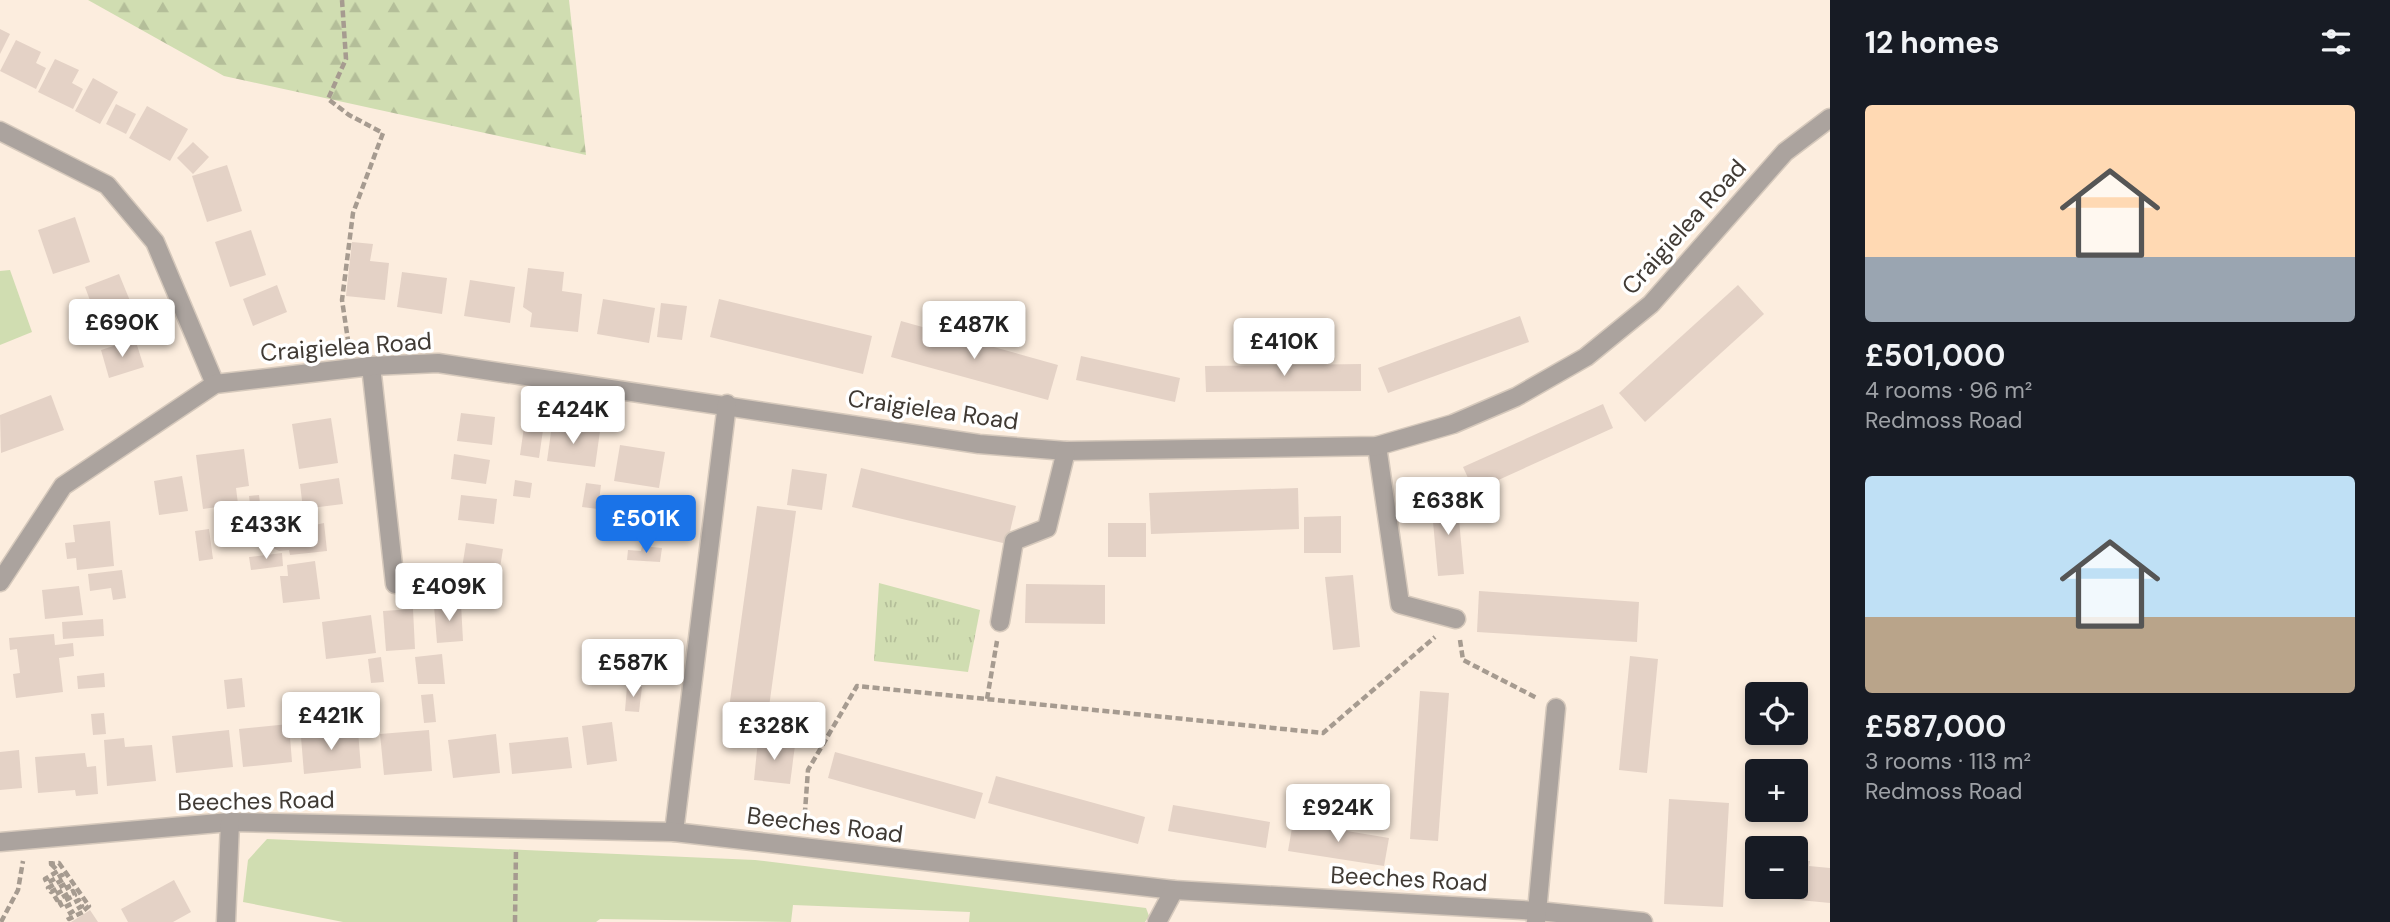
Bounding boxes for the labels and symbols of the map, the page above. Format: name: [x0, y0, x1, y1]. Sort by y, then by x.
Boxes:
street label: Craigielea Road: [1615, 152, 1753, 301]
pin: £690K: [73, 300, 171, 359]
pin: £487K: [925, 302, 1023, 361]
pin: £410K: [1235, 318, 1333, 378]
street label: Craigielea Road: [259, 325, 433, 368]
street label: Craigielea Road: [846, 382, 1020, 437]
pin: £424K: [524, 386, 622, 446]
pin: £638K: [1399, 477, 1497, 537]
pin: £501K: [597, 496, 695, 555]
pin: £433K: [217, 502, 315, 561]
pin: £409K: [400, 564, 498, 623]
pin: £587K: [584, 640, 682, 699]
pin: £421K: [282, 692, 380, 752]
pin: £328K: [725, 702, 823, 762]
street label: Beeches Road: [177, 784, 335, 817]
pin: £924K: [1289, 784, 1387, 844]
street label: Beeches Road: [745, 800, 905, 849]
street label: Beeches Road: [1330, 859, 1488, 898]

